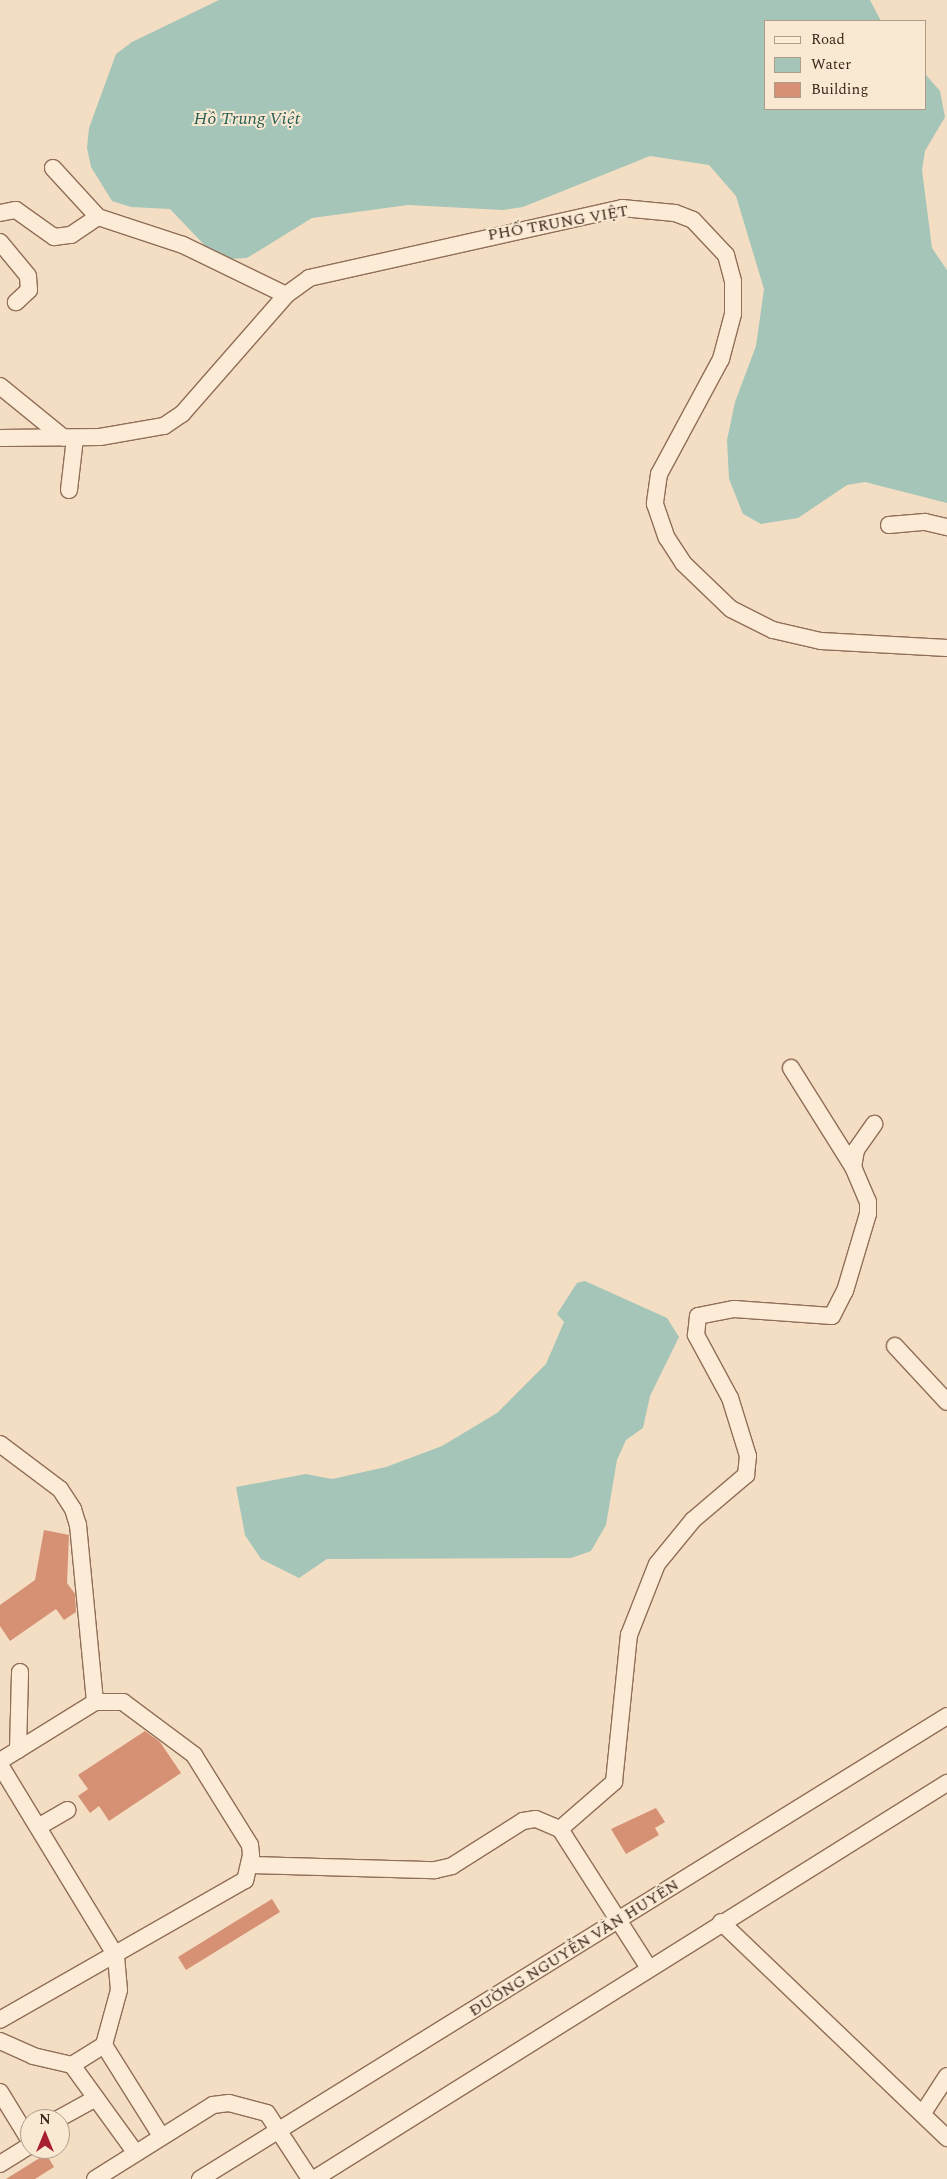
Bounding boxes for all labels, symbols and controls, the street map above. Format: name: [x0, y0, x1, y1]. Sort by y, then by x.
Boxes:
legend: [764, 20, 927, 110]
text: Road: [811, 28, 845, 51]
text: Water: [811, 53, 851, 76]
text: Building: [811, 78, 868, 101]
water label: Hồ Trung Việt: [194, 108, 300, 130]
street label: PHỐ TRUNG VIỆT: [486, 201, 630, 245]
street label: ĐƯỜNG NGUYỄN VĂN HUYÊN: [466, 1875, 682, 2021]
north arrow: [20, 2109, 70, 2159]
text: N: [39, 2109, 51, 2130]

